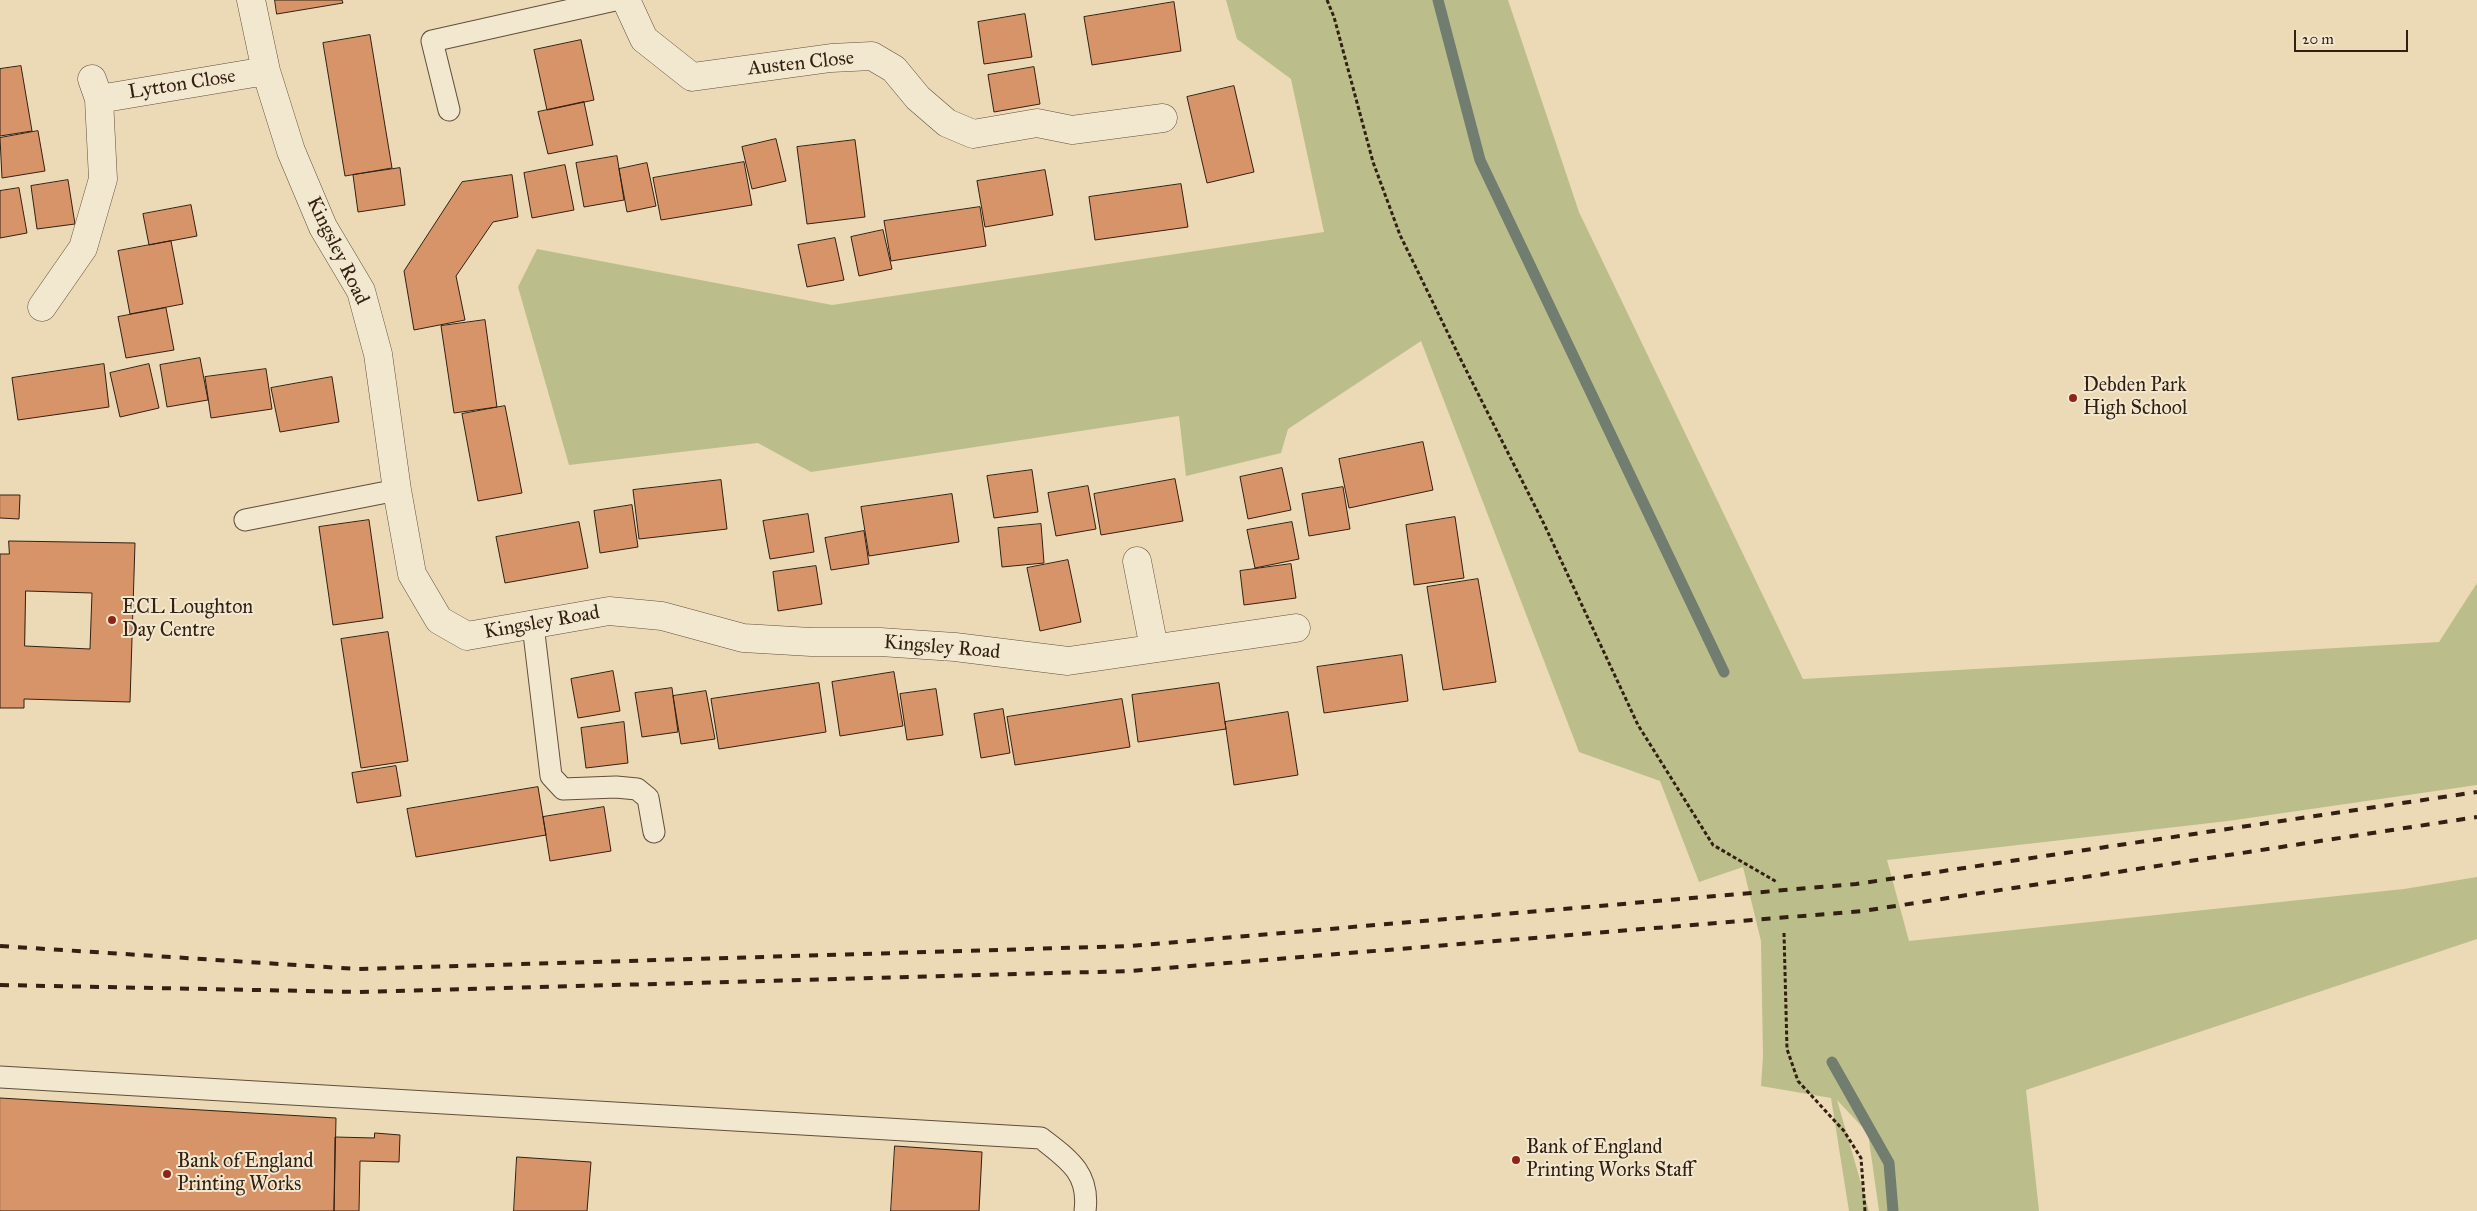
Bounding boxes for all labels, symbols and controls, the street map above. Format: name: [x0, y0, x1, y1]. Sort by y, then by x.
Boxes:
scale bar: [2297, 20, 2411, 52]
text: 20 m: [2302, 30, 2334, 48]
street label: Austen Close: [747, 46, 855, 82]
street label: Lytton Close: [127, 65, 237, 105]
street label: Kingsley Road: [301, 193, 373, 309]
place label: Debden Park High School: [2083, 374, 2187, 421]
marker: Debden Park High School: [2067, 392, 2079, 404]
place label: ECL Loughton Day Centre: [122, 596, 253, 643]
street label: Kingsley Road: [482, 601, 602, 645]
marker: ECL Loughton Day Centre: [106, 614, 118, 626]
street label: Kingsley Road: [883, 631, 1001, 665]
place label: Bank of England Printing Works Staff: [1526, 1136, 1694, 1183]
place label: Bank of England Printing Works: [177, 1150, 313, 1197]
marker: Bank of England Printing Works Staff: [1510, 1154, 1522, 1166]
marker: Bank of England Printing Works: [161, 1168, 173, 1180]

